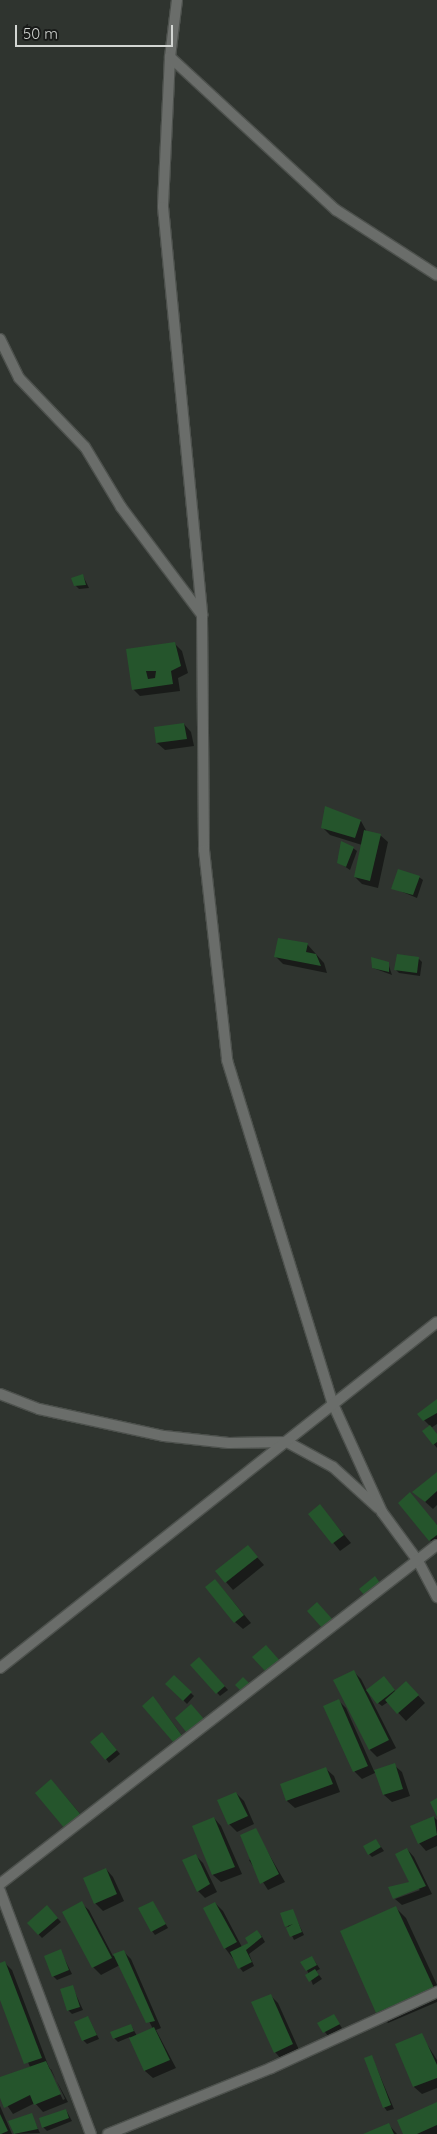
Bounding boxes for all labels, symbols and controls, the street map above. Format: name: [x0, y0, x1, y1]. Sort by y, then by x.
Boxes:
scale bar: [18, 15, 175, 47]
text: 50 m: [23, 24, 58, 43]

